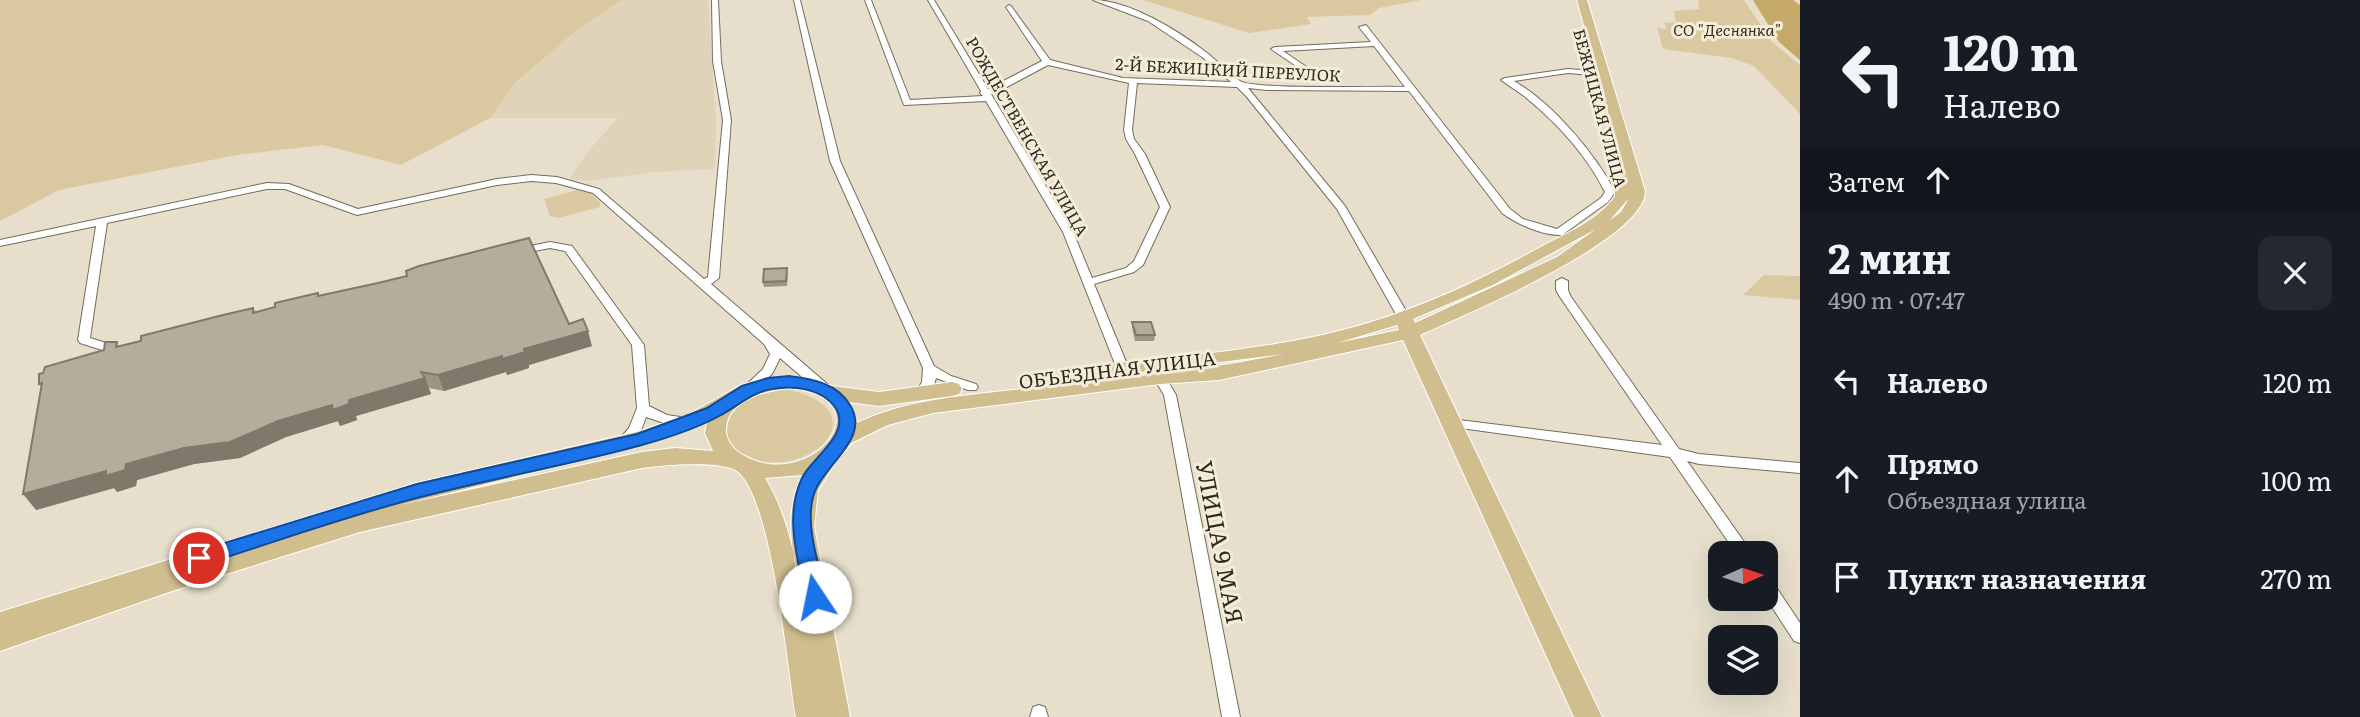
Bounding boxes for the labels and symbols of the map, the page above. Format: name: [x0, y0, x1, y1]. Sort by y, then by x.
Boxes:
park label: СО "Деснянка": [1673, 17, 1781, 41]
street label: БЕЖИЦКАЯ УЛИЦА: [1568, 26, 1634, 190]
street label: РОЖДЕСТВЕНСКАЯ УЛИЦА: [961, 32, 1095, 240]
street label: 2-Й БЕЖИЦКИЙ ПЕРЕУЛОК: [1115, 51, 1342, 87]
street label: ОБЪЕЗДНАЯ УЛИЦА: [1017, 343, 1217, 395]
street label: УЛИЦА 9 МАЯ: [1189, 458, 1253, 626]
pin: [169, 528, 229, 588]
north arrow: [1708, 541, 1778, 611]
position arrow: [778, 560, 852, 634]

